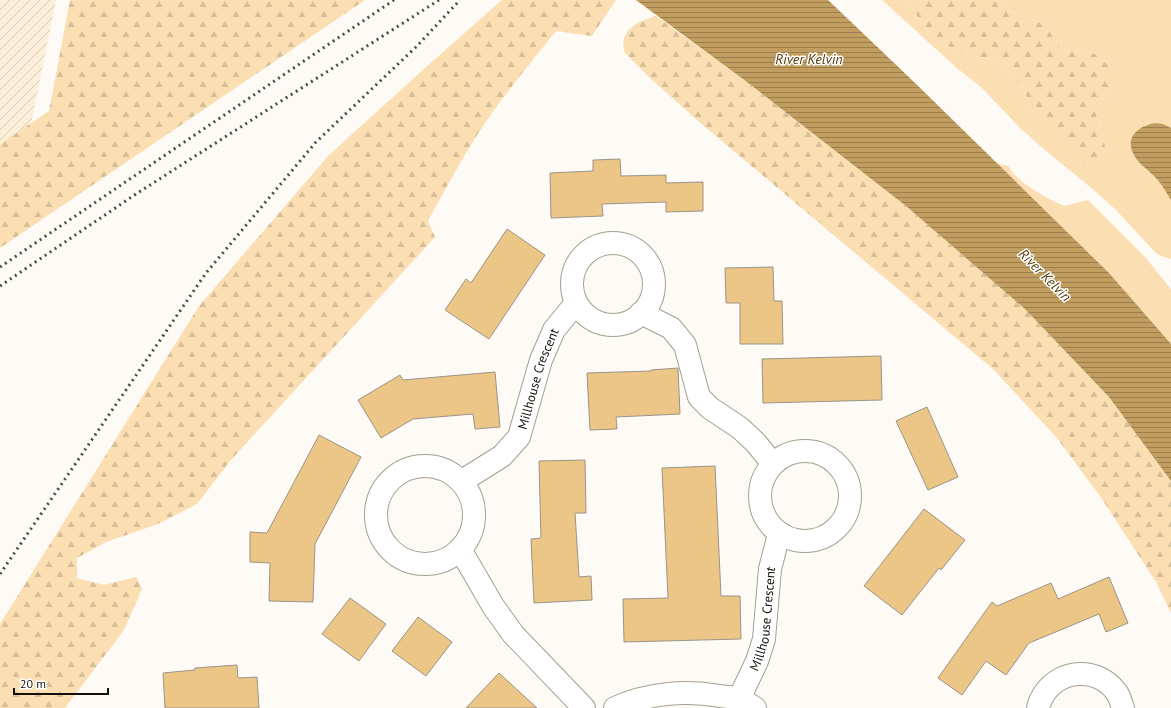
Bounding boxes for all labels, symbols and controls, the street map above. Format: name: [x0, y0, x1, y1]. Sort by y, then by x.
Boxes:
water label: River Kelvin: [775, 50, 843, 68]
water label: River Kelvin: [1015, 245, 1075, 305]
street label: Millhouse Crescent: [514, 325, 563, 431]
street label: Millhouse Crescent: [746, 564, 779, 674]
scale bar: [14, 670, 108, 696]
text: 20 m: [20, 676, 46, 691]

